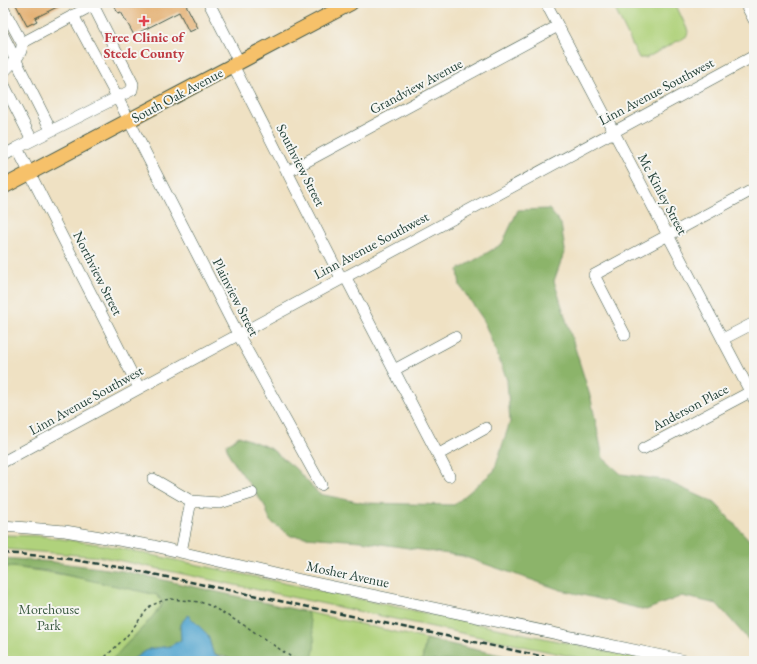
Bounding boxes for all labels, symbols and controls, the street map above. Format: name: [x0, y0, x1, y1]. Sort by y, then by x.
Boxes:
marker: Free Clinic of Steele County: [138, 15, 150, 27]
place label: Free Clinic of Steele County: [103, 28, 186, 62]
street label: Linn Avenue Southwest: [595, 53, 717, 129]
street label: Grandview Avenue: [367, 54, 466, 118]
street label: South Oak Avenue: [128, 63, 226, 127]
street label: Southview Street: [272, 121, 330, 210]
street label: Mc Kinley Street: [634, 150, 692, 238]
street label: Linn Avenue Southwest: [310, 207, 432, 283]
street label: Northview Street: [69, 228, 127, 319]
street label: Plainview Street: [209, 255, 264, 340]
street label: Linn Avenue Southwest: [26, 361, 147, 439]
street label: Anderson Place: [648, 379, 732, 435]
street label: Mosher Avenue: [305, 556, 392, 592]
park label: Morehouse Park: [19, 600, 80, 634]

